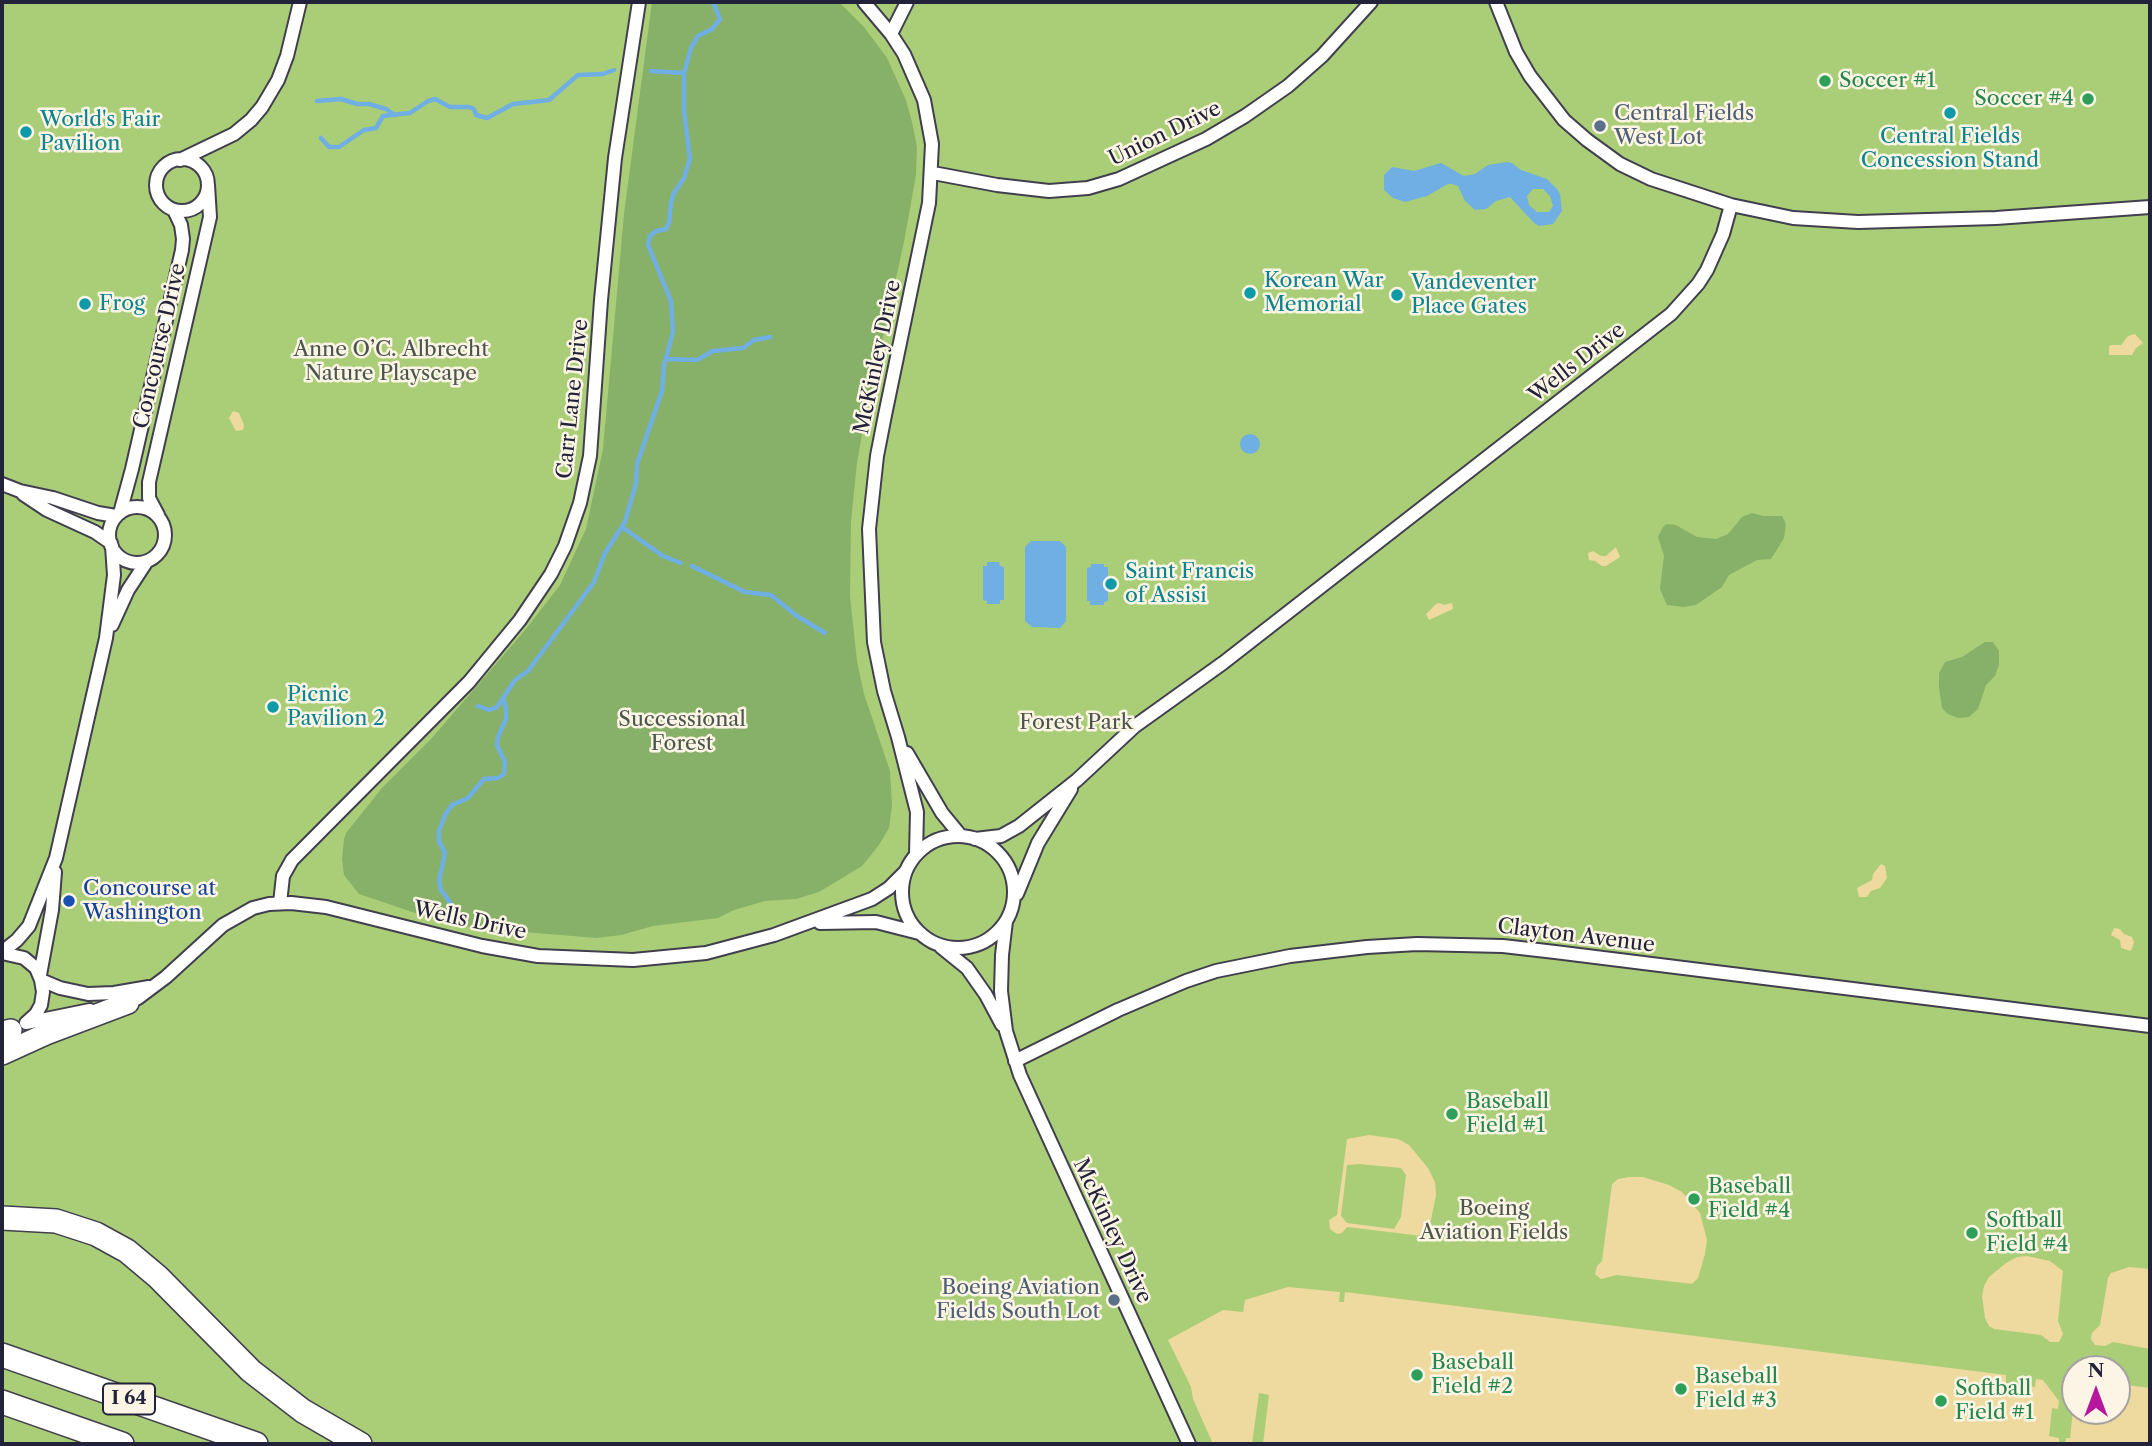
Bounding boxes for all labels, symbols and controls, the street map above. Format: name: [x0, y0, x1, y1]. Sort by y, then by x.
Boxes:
place label: Soccer #1: [1839, 68, 1936, 94]
marker: Soccer #1: [1817, 73, 1833, 89]
place label: Soccer #4: [1974, 86, 2074, 112]
marker: Soccer #4: [2080, 91, 2096, 107]
street label: Union Drive: [1105, 96, 1225, 172]
place label: Central Fields West Lot: [1614, 101, 1754, 151]
marker: Central Fields Concession Stand: [1942, 105, 1958, 121]
place label: World's Fair Pavilion: [40, 107, 160, 157]
marker: Central Fields West Lot: [1592, 118, 1608, 134]
marker: World's Fair Pavilion: [18, 124, 34, 140]
place label: Central Fields Concession Stand: [1861, 124, 2039, 174]
street label: Concourse Drive: [129, 261, 191, 431]
place label: Korean War Memorial: [1264, 268, 1384, 318]
place label: Vandeventer Place Gates: [1411, 270, 1536, 320]
street label: McKinley Drive: [849, 278, 907, 436]
marker: Korean War Memorial: [1242, 285, 1258, 301]
marker: Vandeventer Place Gates: [1389, 287, 1405, 303]
place label: Frog: [99, 291, 145, 317]
marker: Frog: [77, 296, 93, 312]
street label: Carr Lane Drive: [552, 318, 594, 480]
street label: Wells Drive: [1524, 318, 1630, 408]
park label: Anne O’C. Albrecht Nature Playscape: [293, 337, 489, 387]
place label: Saint Francis of Assisi: [1125, 559, 1254, 609]
marker: Saint Francis of Assisi: [1103, 576, 1119, 592]
place label: Picnic Pavilion 2: [287, 682, 385, 732]
marker: Picnic Pavilion 2: [265, 699, 281, 715]
park label: Successional Forest: [618, 707, 746, 757]
park label: Forest Park: [1019, 710, 1133, 736]
place label: Concourse at Washington: [83, 876, 216, 926]
marker: Concourse at Washington: [61, 893, 77, 909]
street label: Wells Drive: [411, 897, 529, 945]
street label: Clayton Avenue: [1496, 914, 1656, 958]
place label: Baseball Field #1: [1466, 1089, 1549, 1139]
marker: Baseball Field #1: [1444, 1106, 1460, 1122]
street label: McKinley Drive: [1067, 1155, 1157, 1307]
place label: Baseball Field #4: [1708, 1174, 1791, 1224]
marker: Baseball Field #4: [1686, 1191, 1702, 1207]
park label: Boeing Aviation Fields: [1420, 1196, 1568, 1246]
place label: Softball Field #4: [1986, 1208, 2068, 1258]
marker: Softball Field #4: [1964, 1225, 1980, 1241]
place label: Boeing Aviation Fields South Lot: [936, 1275, 1100, 1325]
marker: Boeing Aviation Fields South Lot: [1106, 1292, 1122, 1308]
place label: Baseball Field #2: [1431, 1350, 1514, 1400]
north arrow: [2061, 1355, 2131, 1425]
text: N: [2088, 1359, 2104, 1382]
place label: Baseball Field #3: [1695, 1364, 1778, 1414]
marker: Baseball Field #2: [1409, 1367, 1425, 1383]
place label: Softball Field #1: [1955, 1376, 2034, 1426]
marker: Baseball Field #3: [1673, 1381, 1689, 1397]
road number: I 64: [103, 1384, 155, 1414]
marker: Softball Field #1: [1933, 1393, 1949, 1409]

